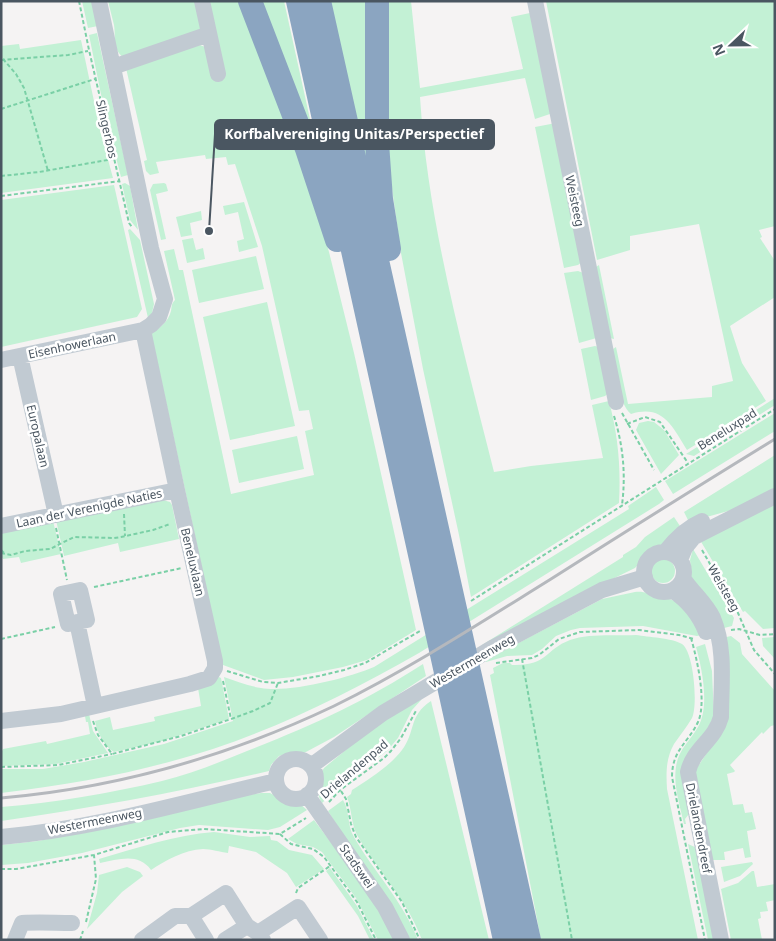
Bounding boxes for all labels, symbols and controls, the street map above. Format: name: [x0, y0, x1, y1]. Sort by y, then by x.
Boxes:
north arrow: [706, 20, 756, 70]
text: N: [708, 41, 729, 59]
street label: Slingerbos: [92, 98, 122, 160]
callout: Korfbalvereniging Unitas/Perspectief: [215, 120, 494, 149]
text: Korfbalvereniging Unitas/Perspectief: [224, 124, 485, 143]
street label: Weisteeg: [561, 174, 589, 228]
street label: Eisenhowerlaan: [27, 327, 117, 363]
street label: Europalaan: [23, 403, 53, 469]
street label: Beneluxpad: [694, 404, 760, 454]
street label: Laan der Verenigde Naties: [15, 484, 164, 532]
street label: Beneluxlaan: [177, 526, 209, 598]
street label: Weisteeg: [704, 561, 744, 615]
street label: Westermeenweg: [427, 630, 517, 692]
street label: Drielandenpad: [316, 736, 392, 802]
street label: Drielandendreef: [682, 781, 716, 876]
street label: Westermeenweg: [47, 804, 143, 838]
street label: Stadswei: [336, 841, 378, 891]

